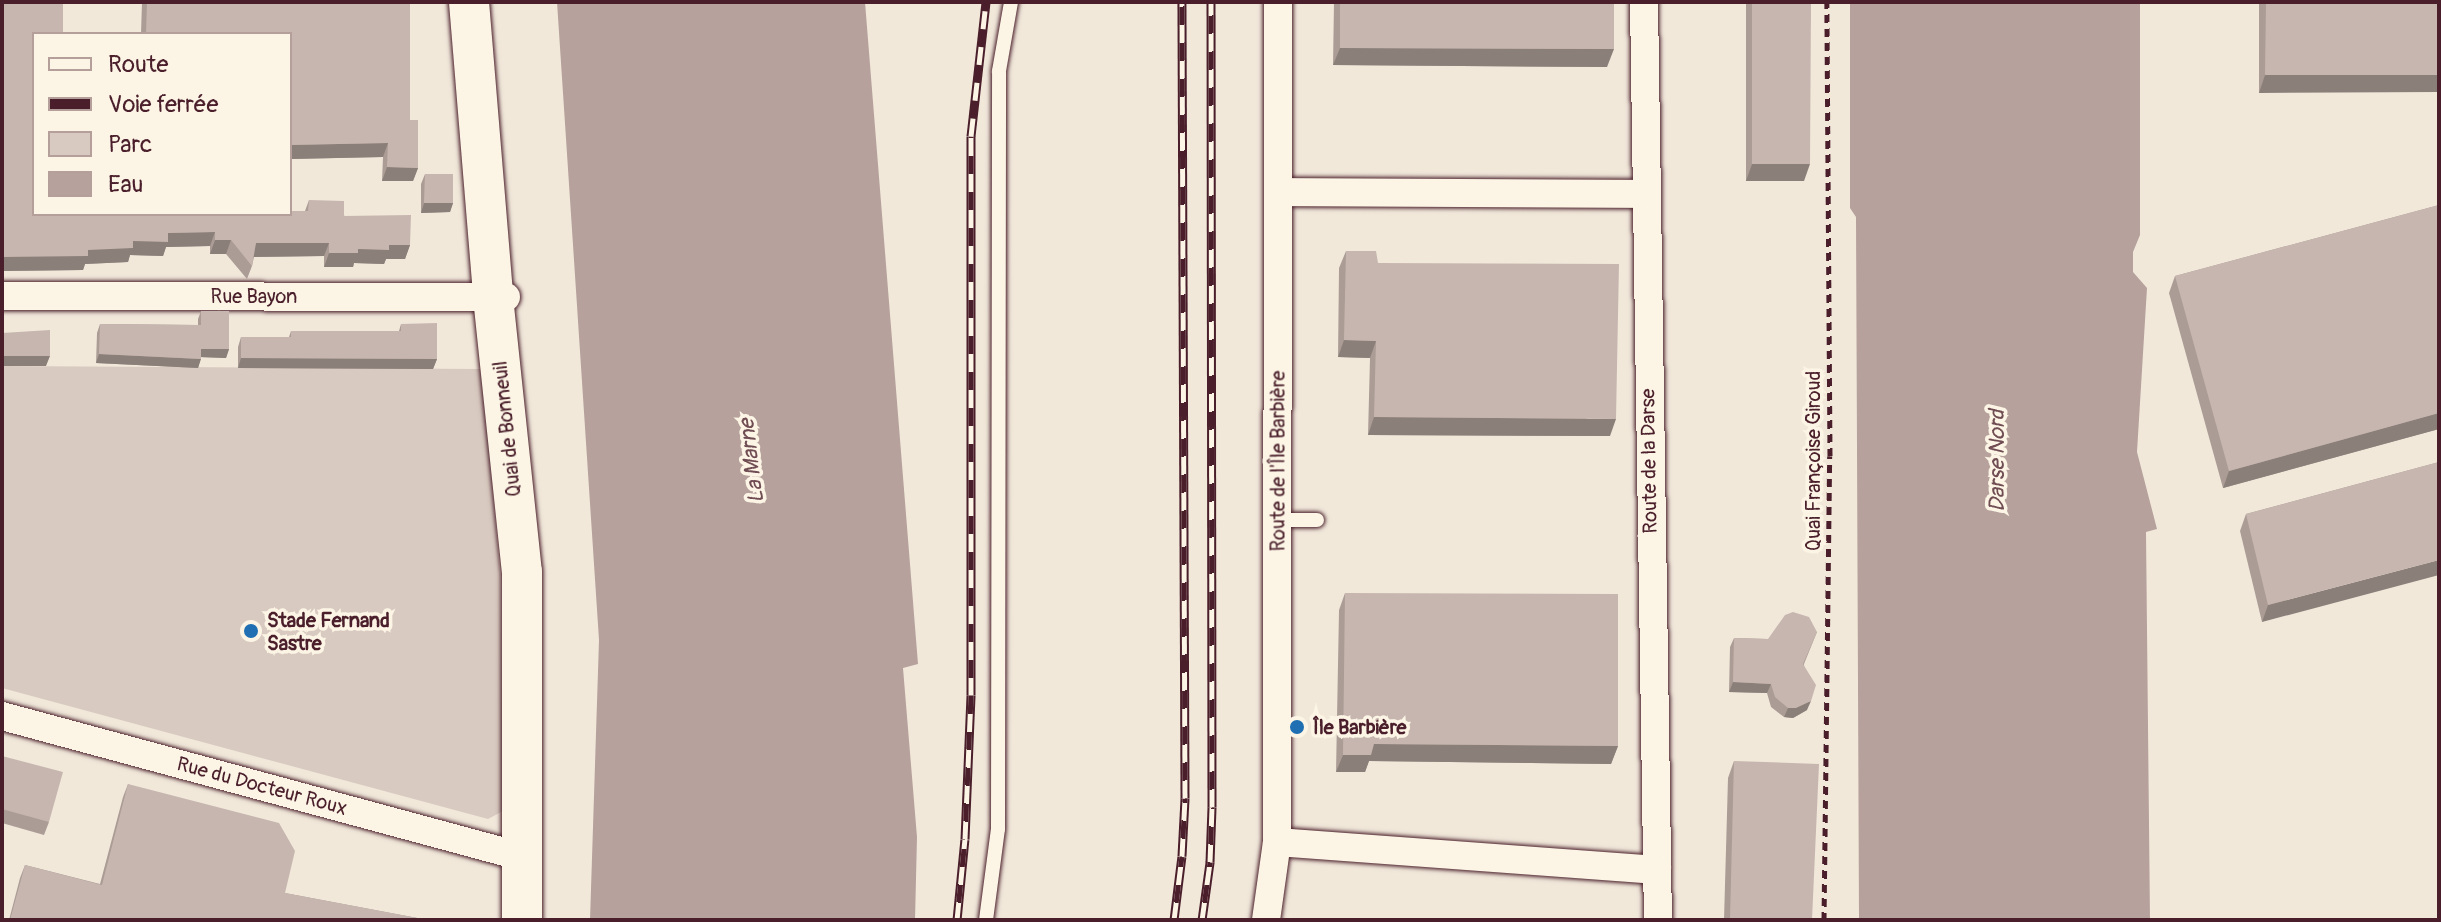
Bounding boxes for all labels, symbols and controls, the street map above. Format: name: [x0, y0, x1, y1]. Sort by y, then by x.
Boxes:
legend: [32, 32, 292, 216]
text: Route: [108, 50, 168, 79]
text: Voie ferrée: [108, 90, 218, 119]
text: Parc: [108, 130, 152, 159]
text: Eau: [108, 170, 143, 199]
street label: Rue Bayon: [211, 284, 297, 308]
street label: Quai de Bonneuil: [488, 360, 526, 498]
street label: Route de l'Île Barbière: [1266, 371, 1290, 551]
street label: Quai Françoise Giroud: [1801, 371, 1825, 551]
street label: Route de la Darse: [1636, 388, 1662, 534]
water label: Darse Nord: [1985, 410, 2011, 512]
water label: La Marne: [734, 417, 770, 505]
place label: Stade Fernand Sastre: [267, 608, 390, 655]
marker: Stade Fernand Sastre: [242, 622, 260, 640]
place label: Île Barbière: [1313, 715, 1406, 739]
marker: Île Barbière: [1288, 718, 1306, 736]
street label: Rue du Docteur Roux: [174, 752, 350, 820]

